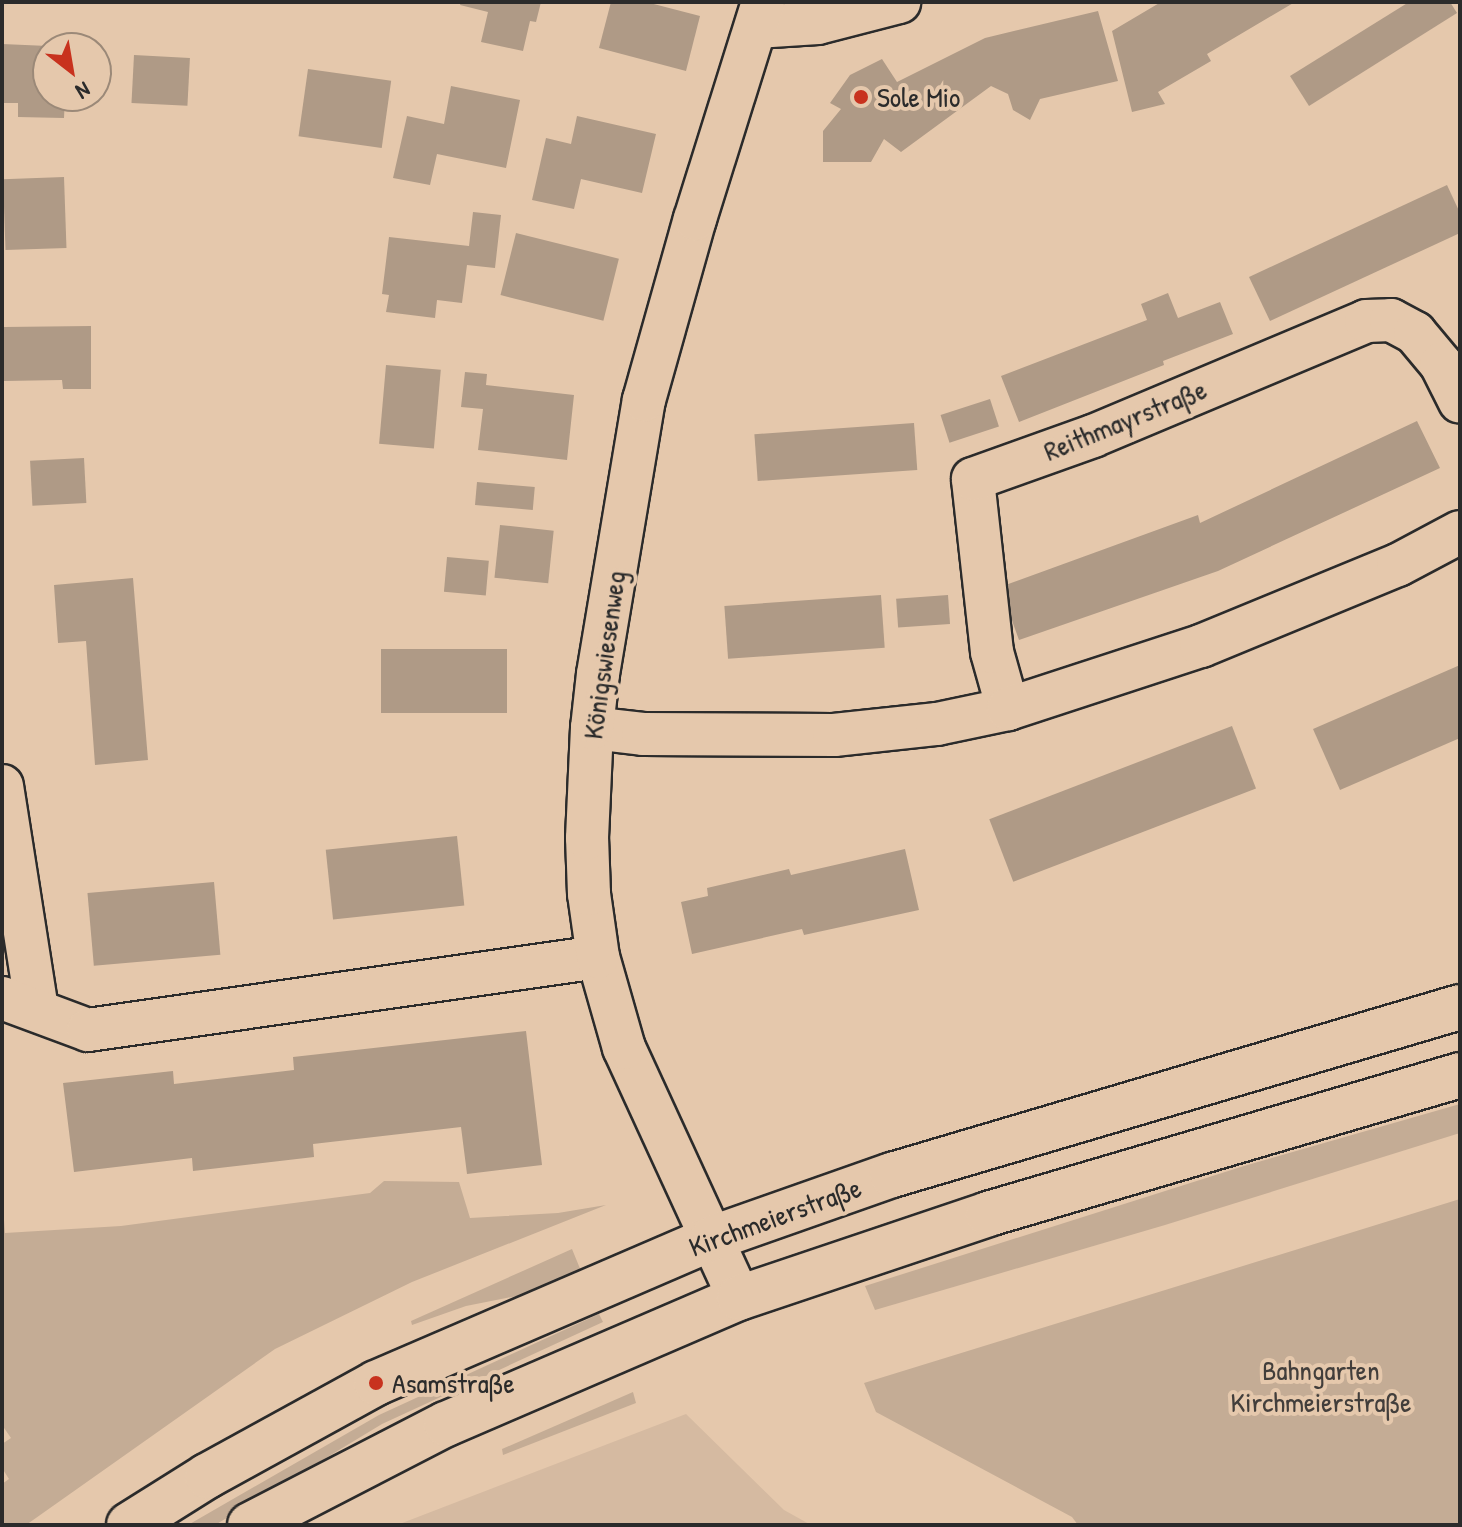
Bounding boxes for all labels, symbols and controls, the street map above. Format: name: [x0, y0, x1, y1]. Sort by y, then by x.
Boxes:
north arrow: [32, 32, 112, 112]
text: N: [71, 75, 96, 107]
place label: Sole Mio: [877, 80, 960, 114]
marker: Sole Mio: [852, 88, 870, 106]
street label: Reithmayrstraße: [1039, 372, 1211, 468]
street label: Königswiesenweg: [576, 569, 632, 741]
street label: Kirchmeierstraße: [684, 1170, 866, 1264]
park label: Bahngarten Kirchmeierstraße: [1231, 1353, 1411, 1419]
place label: Asamstraße: [392, 1366, 515, 1400]
marker: Asamstraße: [367, 1374, 385, 1392]

